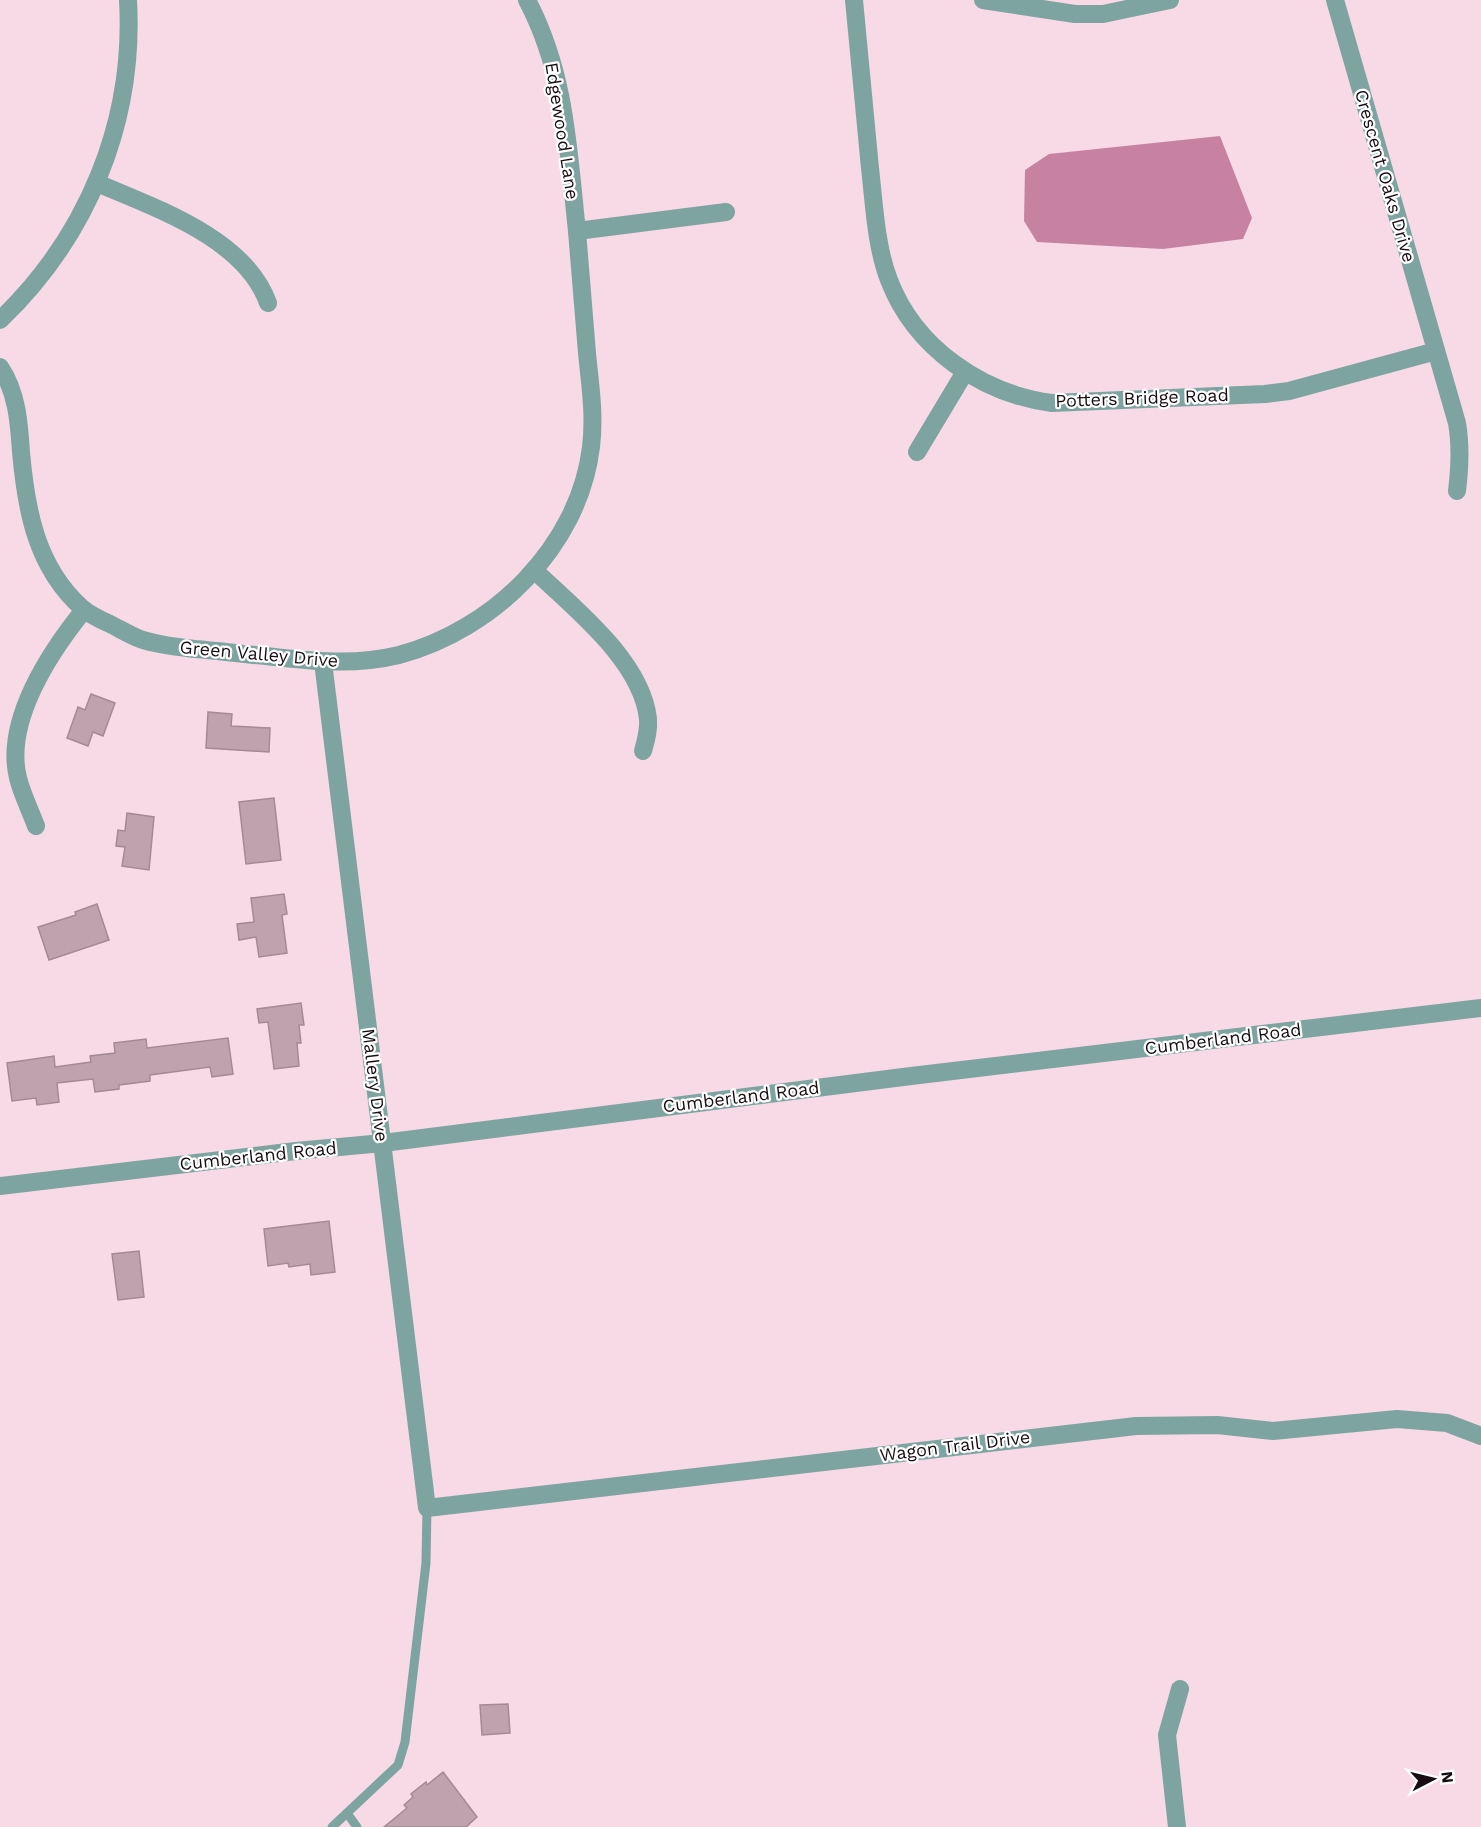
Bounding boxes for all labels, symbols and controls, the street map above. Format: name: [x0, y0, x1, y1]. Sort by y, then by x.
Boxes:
street label: Edgewood Lane: [541, 61, 584, 201]
street label: Crescent Oaks Drive: [1351, 87, 1420, 265]
street label: Potters Bridge Road: [1055, 384, 1229, 411]
street label: Green Valley Drive: [179, 636, 339, 671]
street label: Cumberland Road: [1143, 1018, 1303, 1059]
street label: Mallery Drive: [358, 1027, 393, 1143]
street label: Cumberland Road: [661, 1076, 821, 1117]
street label: Cumberland Road: [178, 1137, 338, 1174]
street label: Wagon Trail Drive: [879, 1426, 1031, 1465]
north arrow: [1403, 1749, 1463, 1809]
text: N: [1437, 1770, 1458, 1784]

